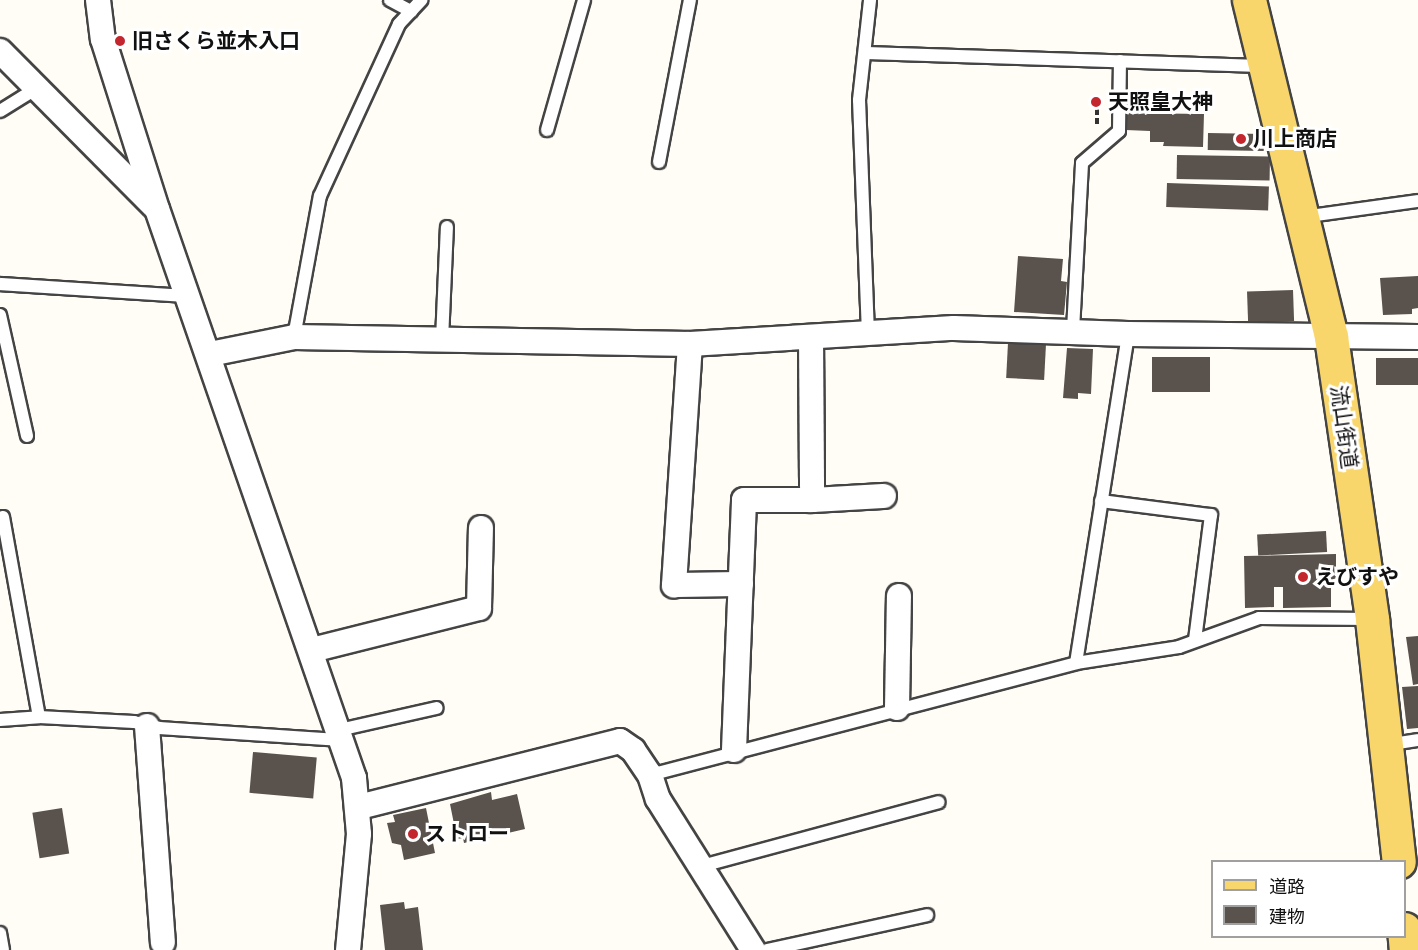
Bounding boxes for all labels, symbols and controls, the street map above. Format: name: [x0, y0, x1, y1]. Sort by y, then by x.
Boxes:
place label: 旧さくら並木入口: [132, 28, 300, 54]
marker: 旧さくら並木入口: [113, 34, 127, 48]
place label: 天照皇大神: [1108, 89, 1213, 115]
marker: 天照皇大神: [1089, 95, 1103, 109]
place label: 川上商店: [1253, 126, 1337, 152]
marker: 川上商店: [1234, 132, 1248, 146]
street label: 流山街道: [1326, 384, 1362, 470]
place label: えびすや: [1315, 564, 1399, 590]
marker: えびすや: [1296, 570, 1310, 584]
place label: ストロー: [425, 821, 509, 847]
marker: ストロー: [406, 827, 420, 841]
legend: [1211, 860, 1406, 938]
text: 道路: [1269, 876, 1305, 898]
text: 建物: [1269, 906, 1305, 928]

